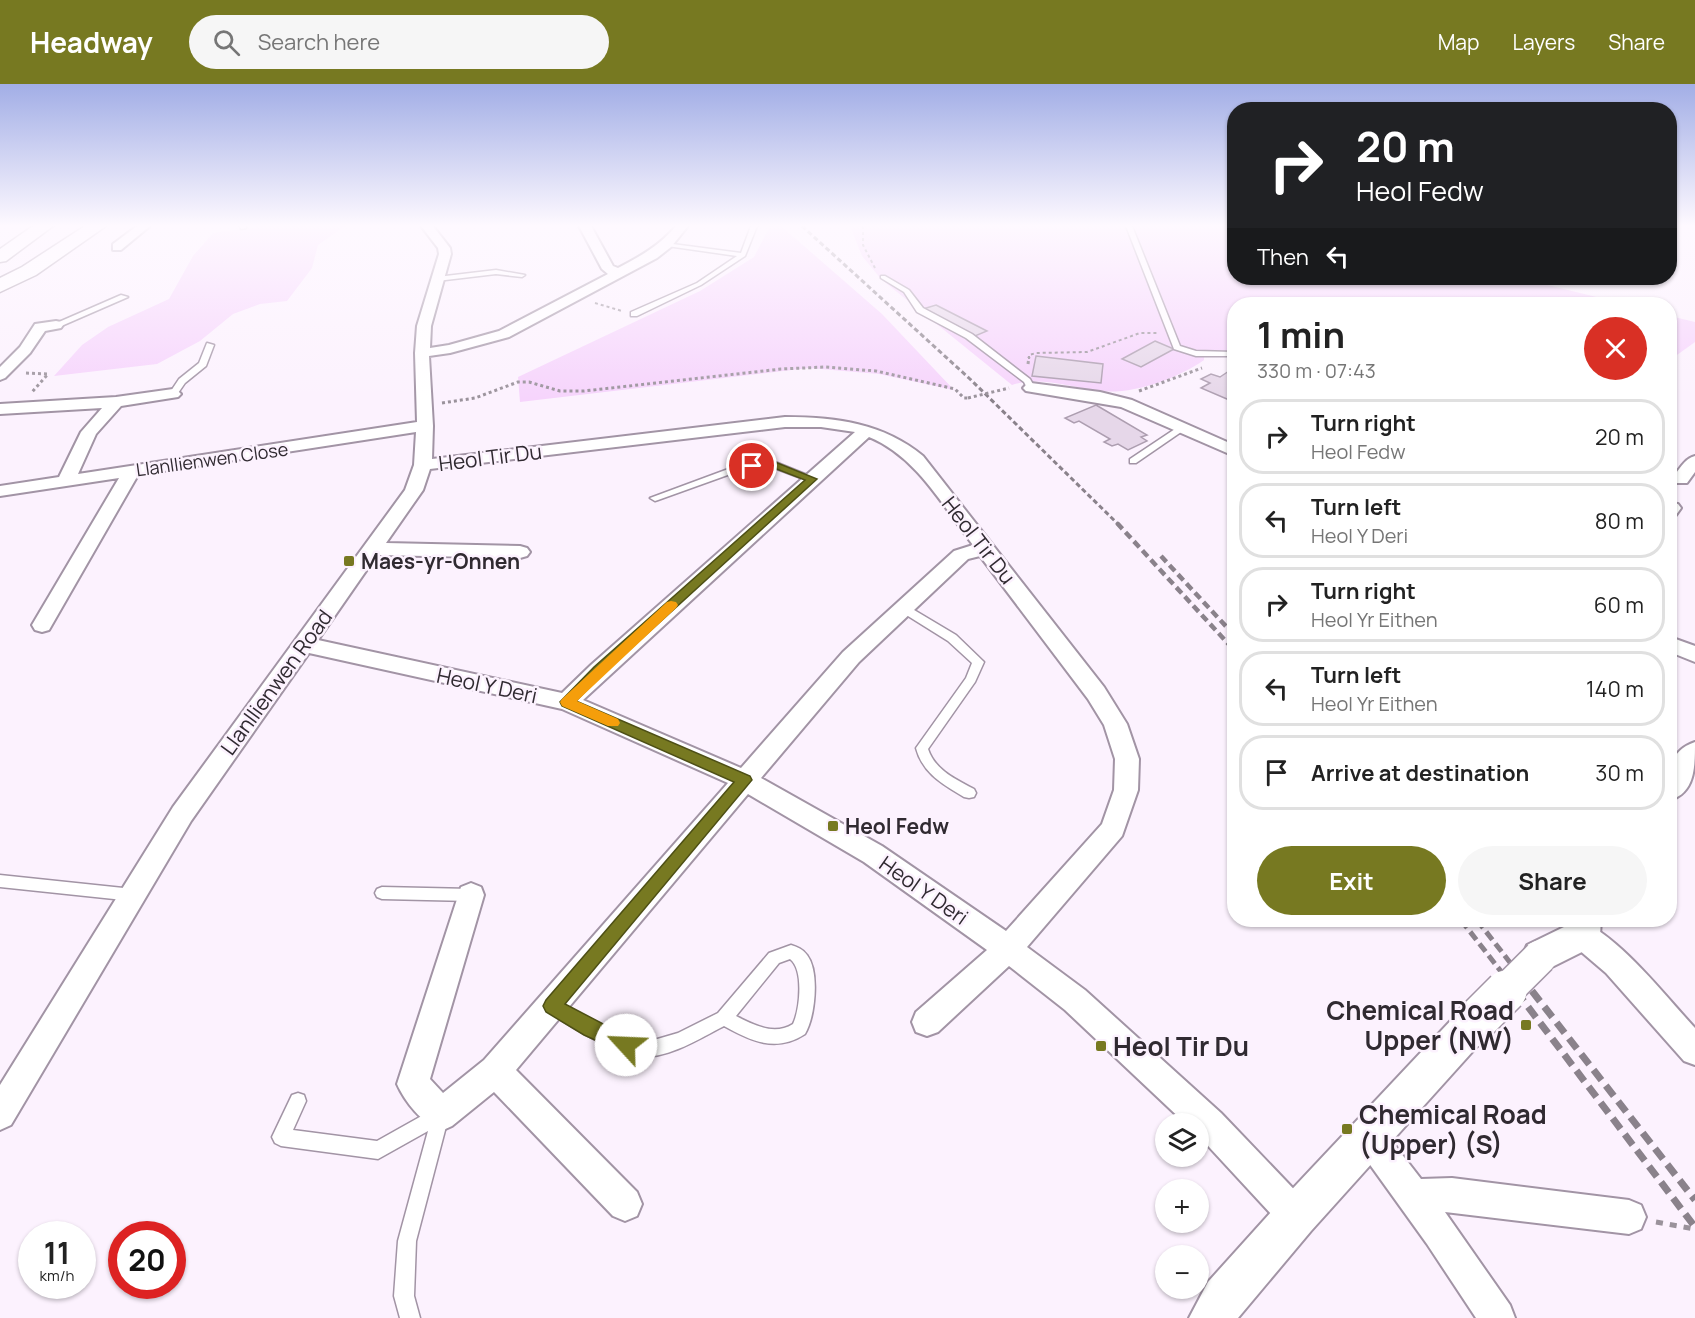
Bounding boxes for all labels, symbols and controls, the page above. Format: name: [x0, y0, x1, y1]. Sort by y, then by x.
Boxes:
search box: [189, 15, 609, 69]
text: Headway: [30, 23, 153, 61]
icon: search: [210, 26, 243, 59]
text: Search here: [258, 27, 380, 57]
text: Map: [1438, 28, 1479, 56]
text: Layers: [1512, 28, 1575, 56]
text: Share: [1608, 28, 1665, 56]
text: 20 m: [1356, 117, 1455, 175]
icon: right: [1257, 126, 1335, 204]
text: Heol Fedw: [1356, 172, 1484, 209]
icon: left: [1321, 240, 1354, 273]
text: Then: [1257, 242, 1309, 272]
text: 1 min: [1257, 310, 1345, 359]
button: close: [1584, 317, 1647, 380]
text: 330 m · 07:43: [1257, 357, 1376, 384]
text: Turn right: [1311, 408, 1416, 438]
icon: right: [1260, 420, 1293, 453]
text: 20 m: [1595, 422, 1644, 452]
street label: Llanllienwen Close: [134, 436, 290, 482]
street label: Heol Tir Du: [437, 437, 543, 477]
text: Heol Fedw: [1311, 438, 1406, 465]
pin: [726, 440, 777, 491]
icon: arrive: [735, 449, 768, 482]
street label: Heol Tir Du: [936, 490, 1022, 590]
text: Turn left: [1311, 492, 1401, 522]
icon: left: [1260, 504, 1293, 537]
text: 80 m: [1595, 506, 1644, 536]
text: Heol Y Deri: [1311, 522, 1408, 549]
place label: Maes-yr-Onnen: [361, 547, 520, 575]
marker: Maes-yr-Onnen: [342, 554, 356, 568]
text: Turn right: [1311, 576, 1416, 606]
icon: right: [1260, 588, 1293, 621]
text: 60 m: [1594, 590, 1644, 620]
street label: Llanllienwen Road: [214, 604, 338, 760]
text: Heol Yr Eithen: [1311, 606, 1438, 633]
text: Turn left: [1311, 660, 1401, 690]
street label: Heol Y Deri: [434, 661, 540, 709]
icon: left: [1260, 672, 1293, 705]
text: 140 m: [1586, 674, 1644, 704]
text: Heol Yr Eithen: [1311, 690, 1438, 717]
icon: arrive: [1260, 756, 1293, 789]
text: Arrive at destination: [1311, 758, 1529, 788]
text: 30 m: [1595, 758, 1644, 788]
place label: Heol Fedw: [845, 812, 949, 840]
marker: Heol Fedw: [826, 819, 840, 833]
button: Exit: [1257, 846, 1446, 915]
button: Share: [1458, 846, 1647, 915]
street label: Heol Y Deri: [874, 849, 974, 931]
place label: Chemical Road Upper (NW): [1326, 992, 1514, 1058]
position arrow: [594, 1013, 658, 1077]
marker: Chemical Road Upper (NW): [1519, 1018, 1533, 1032]
place label: Heol Tir Du: [1113, 1028, 1249, 1064]
marker: Heol Tir Du: [1094, 1039, 1108, 1053]
place label: Chemical Road (Upper) (S): [1359, 1096, 1547, 1162]
map controls: [1155, 1113, 1209, 1299]
button: layers: [1155, 1113, 1209, 1167]
marker: Chemical Road (Upper) (S): [1340, 1122, 1354, 1136]
button: +: [1155, 1179, 1209, 1233]
speed limit sign: 20: [108, 1221, 186, 1299]
text: 11: [44, 1232, 70, 1273]
button: −: [1155, 1245, 1209, 1299]
text: km/h: [40, 1265, 74, 1286]

